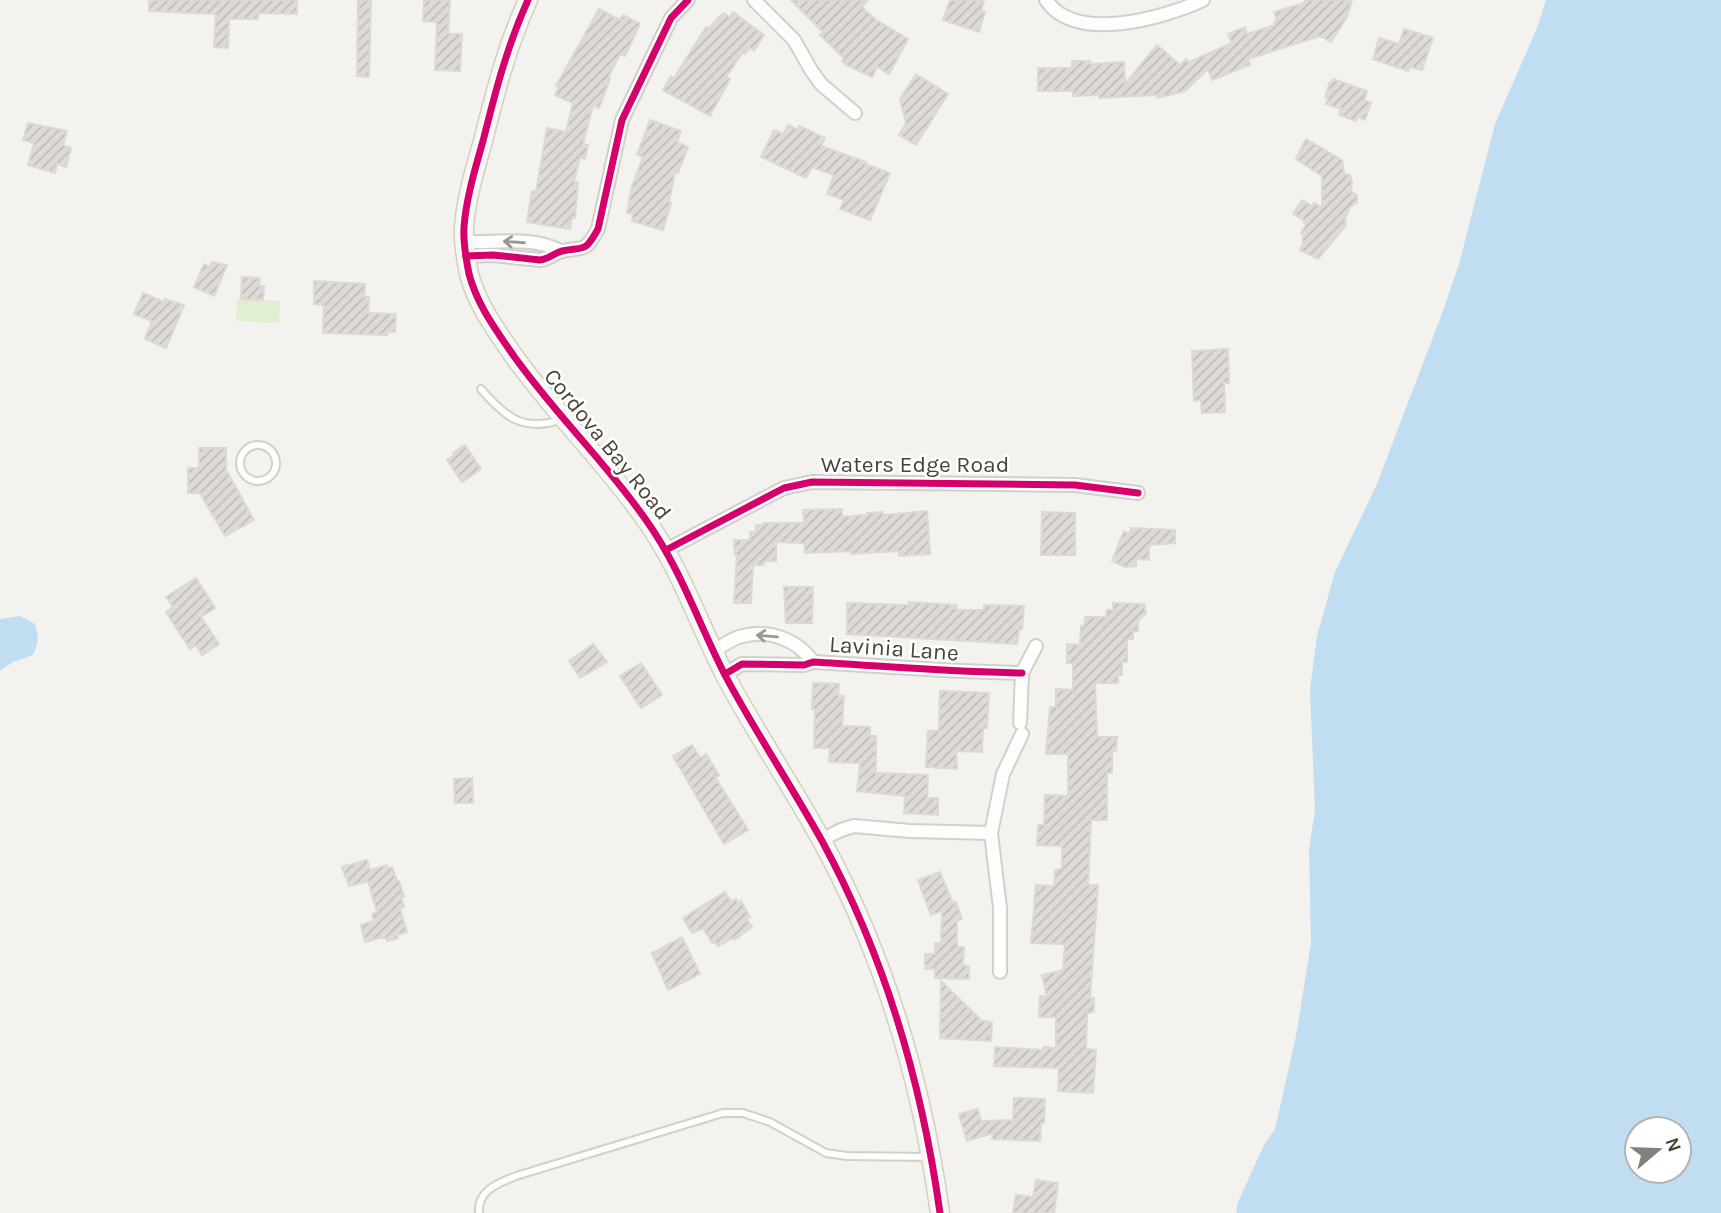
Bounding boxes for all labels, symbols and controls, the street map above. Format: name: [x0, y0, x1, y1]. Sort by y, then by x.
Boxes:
one-way arrow: [503, 235, 525, 248]
street label: Cordova Bay Road: [538, 363, 677, 525]
street label: Waters Edge Road: [821, 451, 1009, 478]
one-way arrow: [756, 629, 778, 642]
street label: Lavinia Lane: [828, 631, 960, 666]
north arrow: [1623, 1115, 1693, 1185]
text: N: [1661, 1135, 1686, 1155]

